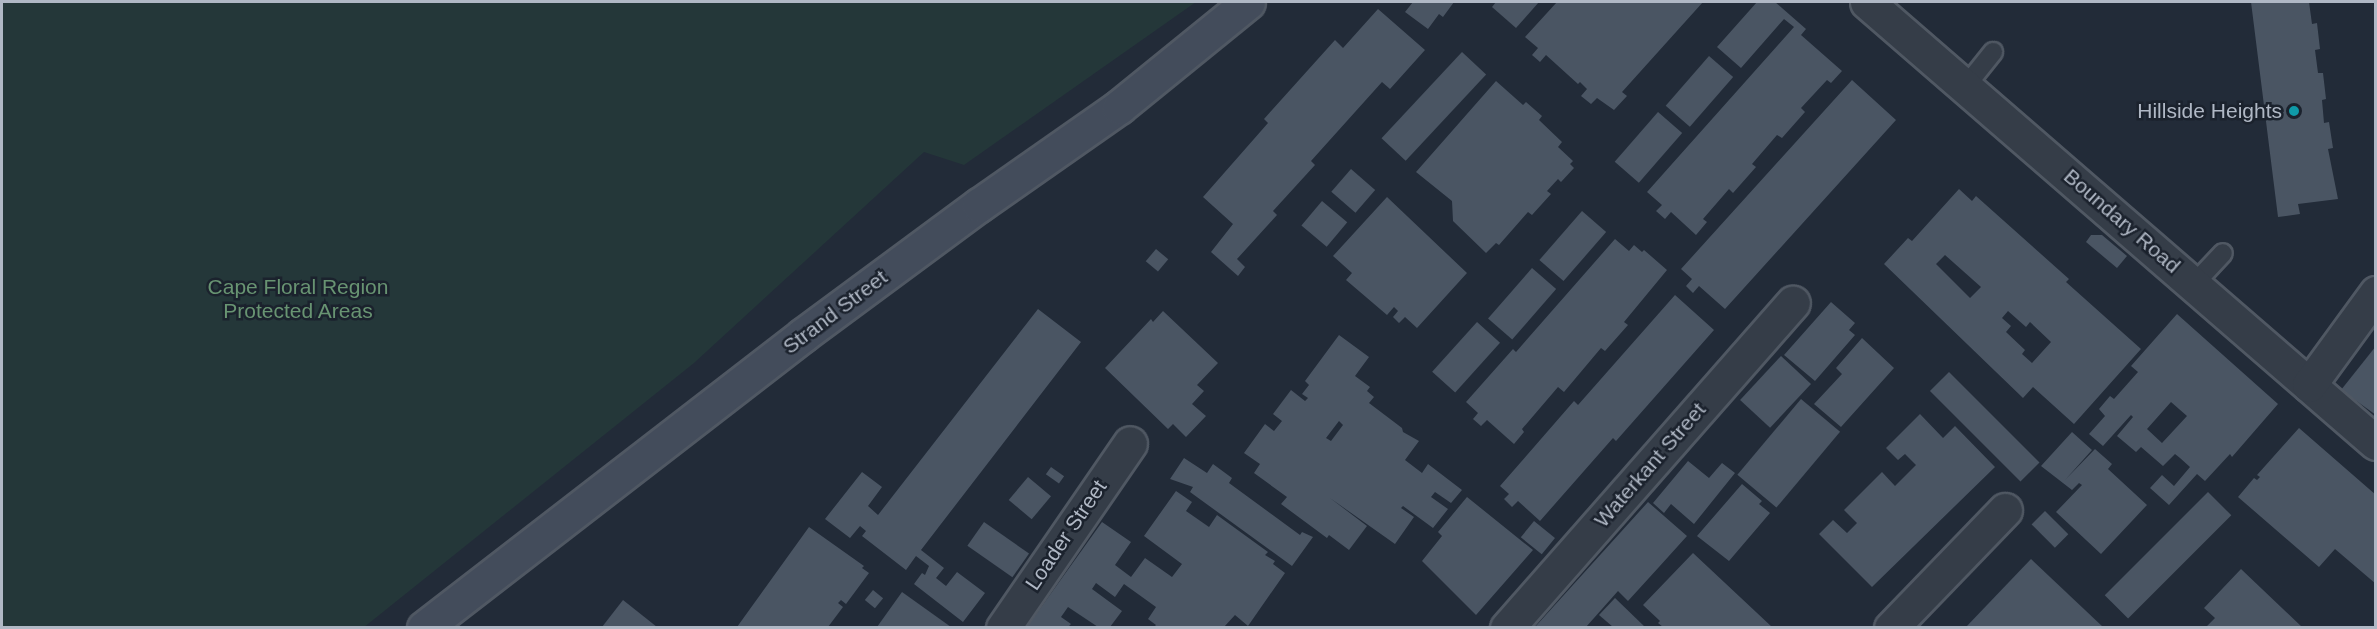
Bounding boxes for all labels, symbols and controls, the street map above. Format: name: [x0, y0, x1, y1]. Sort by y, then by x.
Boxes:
place label: Hillside Heights: [2137, 98, 2282, 124]
marker: Hillside Heights: [2287, 104, 2301, 118]
street label: Boundary Road: [2059, 164, 2185, 278]
street label: Strand Street: [778, 265, 892, 359]
park label: Cape Floral Region Protected Areas: [208, 274, 388, 324]
street label: Waterkant Street: [1589, 398, 1711, 532]
street label: Loader Street: [1020, 475, 1112, 595]

